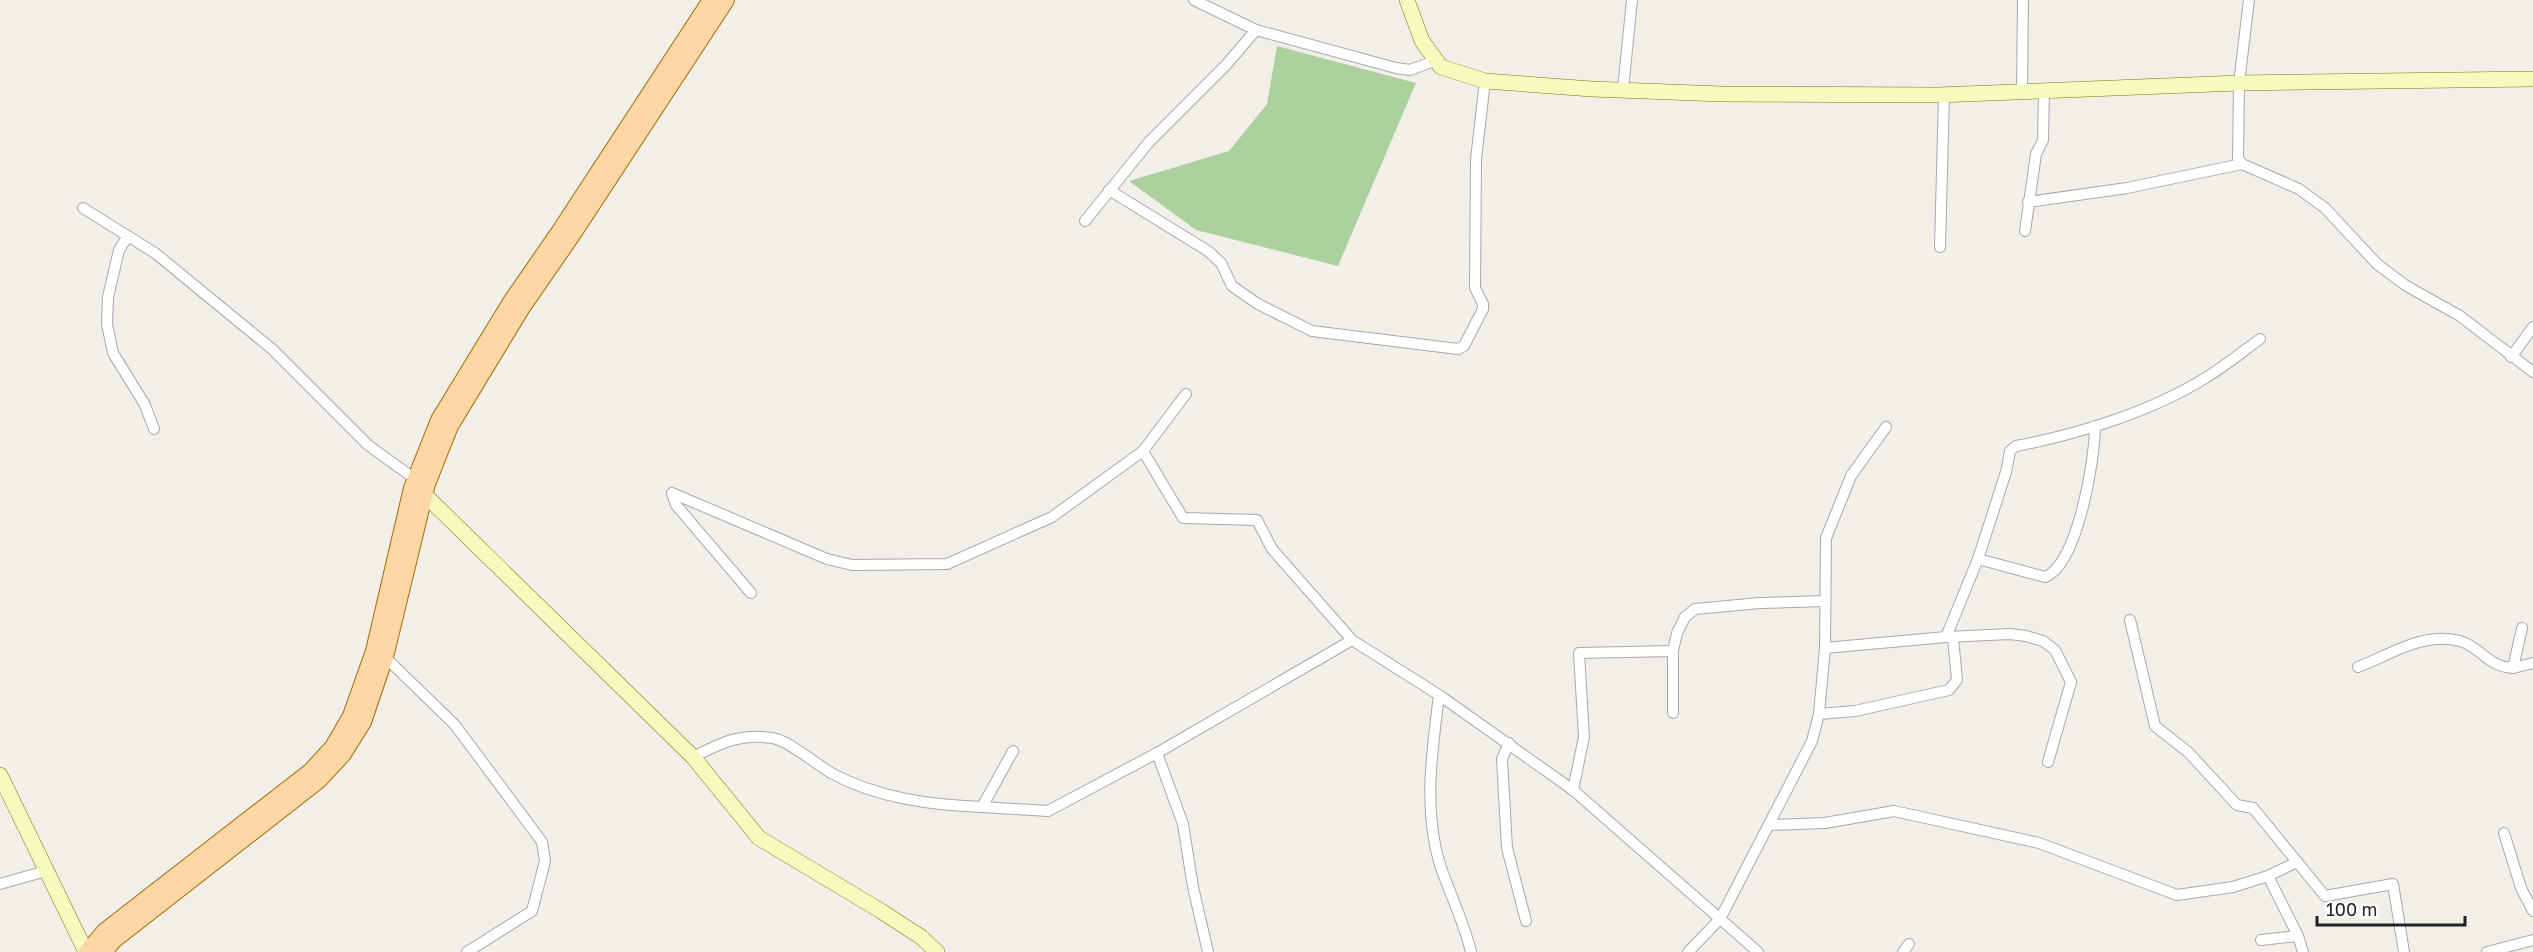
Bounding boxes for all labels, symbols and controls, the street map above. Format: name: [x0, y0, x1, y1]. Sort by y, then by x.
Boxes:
scale bar: [2317, 889, 2466, 927]
text: 100 m: [2326, 898, 2377, 920]

